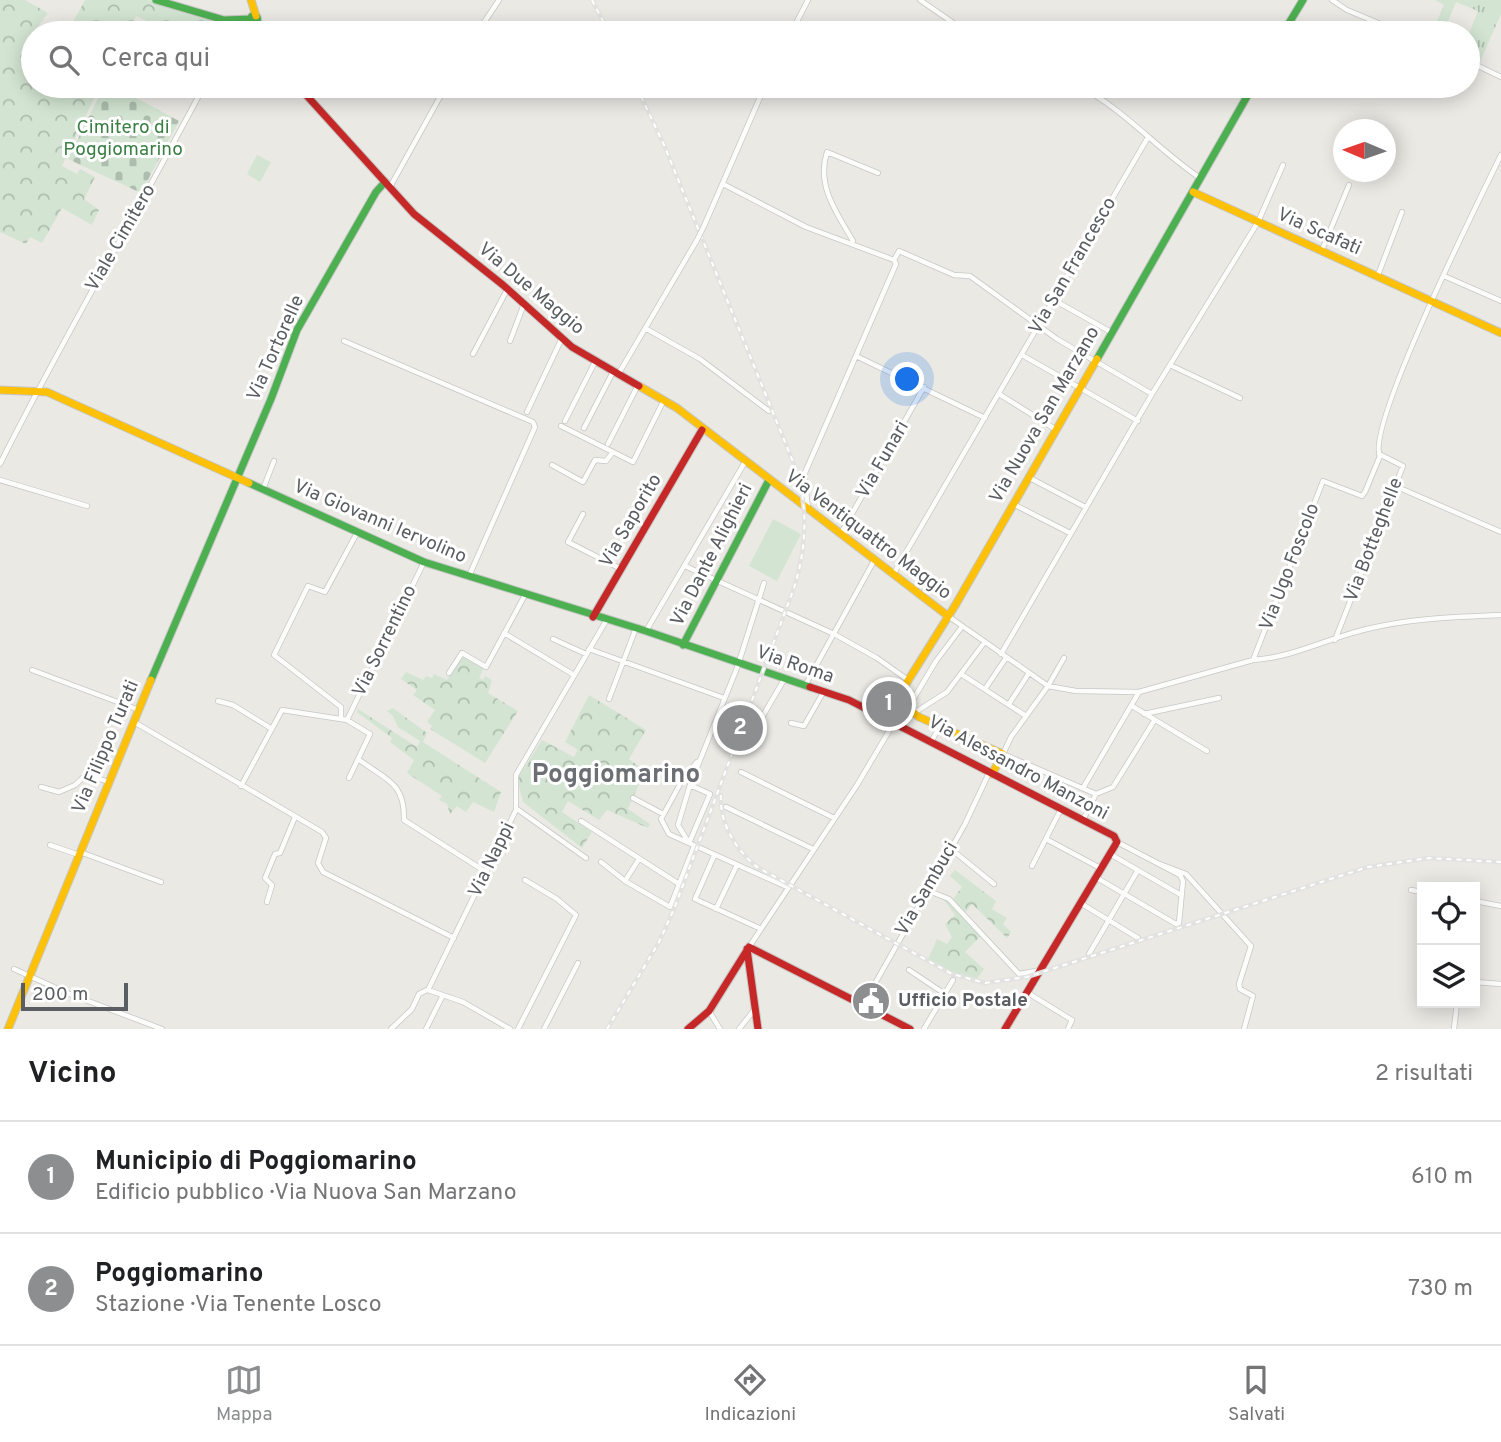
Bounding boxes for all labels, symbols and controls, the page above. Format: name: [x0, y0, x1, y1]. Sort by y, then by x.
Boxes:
search box: [21, 21, 1480, 98]
icon: search: [45, 41, 83, 79]
text: Cerca qui: [101, 43, 210, 76]
park label: Cimitero di Poggiomarino: [63, 116, 183, 162]
north arrow: [1333, 119, 1396, 182]
street label: Viale Cimitero: [81, 180, 161, 296]
street label: Via San Francesco: [1024, 193, 1122, 339]
street label: Via Scafati: [1273, 203, 1365, 261]
street label: Via Due Maggio: [473, 237, 589, 341]
street label: Via Tortorelle: [242, 291, 310, 405]
street label: Via Nuova San Marzano: [985, 322, 1105, 508]
your location: [890, 362, 924, 396]
street label: Via Funari: [851, 417, 915, 503]
street label: Via Ventiquattro Maggio: [780, 465, 956, 605]
street label: Via Saporito: [594, 470, 668, 572]
street label: Via Botteghelle: [1339, 474, 1409, 606]
street label: Via Giovanni Iervolino: [290, 475, 470, 569]
street label: Via Dante Alighieri: [666, 479, 758, 631]
street label: Via Ugo Foscolo: [1255, 500, 1325, 634]
street label: Via Sorrentino: [348, 581, 422, 701]
street label: Via Roma: [753, 641, 837, 689]
street label: Via Filippo Turati: [67, 677, 145, 817]
pin: 1: [866, 678, 912, 730]
pin: 2: [717, 702, 763, 754]
street label: Via Alessandro Manzoni: [923, 710, 1113, 826]
district label: Poggiomarino: [532, 759, 700, 792]
street label: Via Nappi: [463, 818, 521, 902]
street label: Via Sambuci: [890, 838, 964, 940]
map controls: [1417, 882, 1480, 1008]
button: locate: [1417, 882, 1480, 945]
button: layers: [1417, 945, 1480, 1008]
scale bar: [21, 980, 128, 1012]
public building icon: Ufficio Postale: [850, 980, 892, 1022]
text: 200 m: [32, 983, 88, 1007]
place label: Ufficio Postale: [898, 989, 1028, 1013]
text: Vicino: [28, 1056, 117, 1093]
text: 2 risultati: [1375, 1060, 1473, 1089]
text: Municipio di Poggiomarino: [95, 1146, 417, 1179]
text: 1: [46, 1163, 56, 1192]
text: 610 m: [1411, 1163, 1473, 1192]
text: Edificio pubblico · Via Nuova San Marzano: [95, 1179, 516, 1208]
text: Poggiomarino: [95, 1258, 264, 1291]
text: 2: [44, 1275, 58, 1304]
text: 730 m: [1408, 1275, 1473, 1304]
text: Stazione · Via Tenente Losco: [95, 1291, 382, 1320]
tab: Mappa: [216, 1361, 273, 1427]
tab: Indicazioni: [704, 1361, 796, 1427]
tab: Salvati: [1228, 1361, 1285, 1427]

